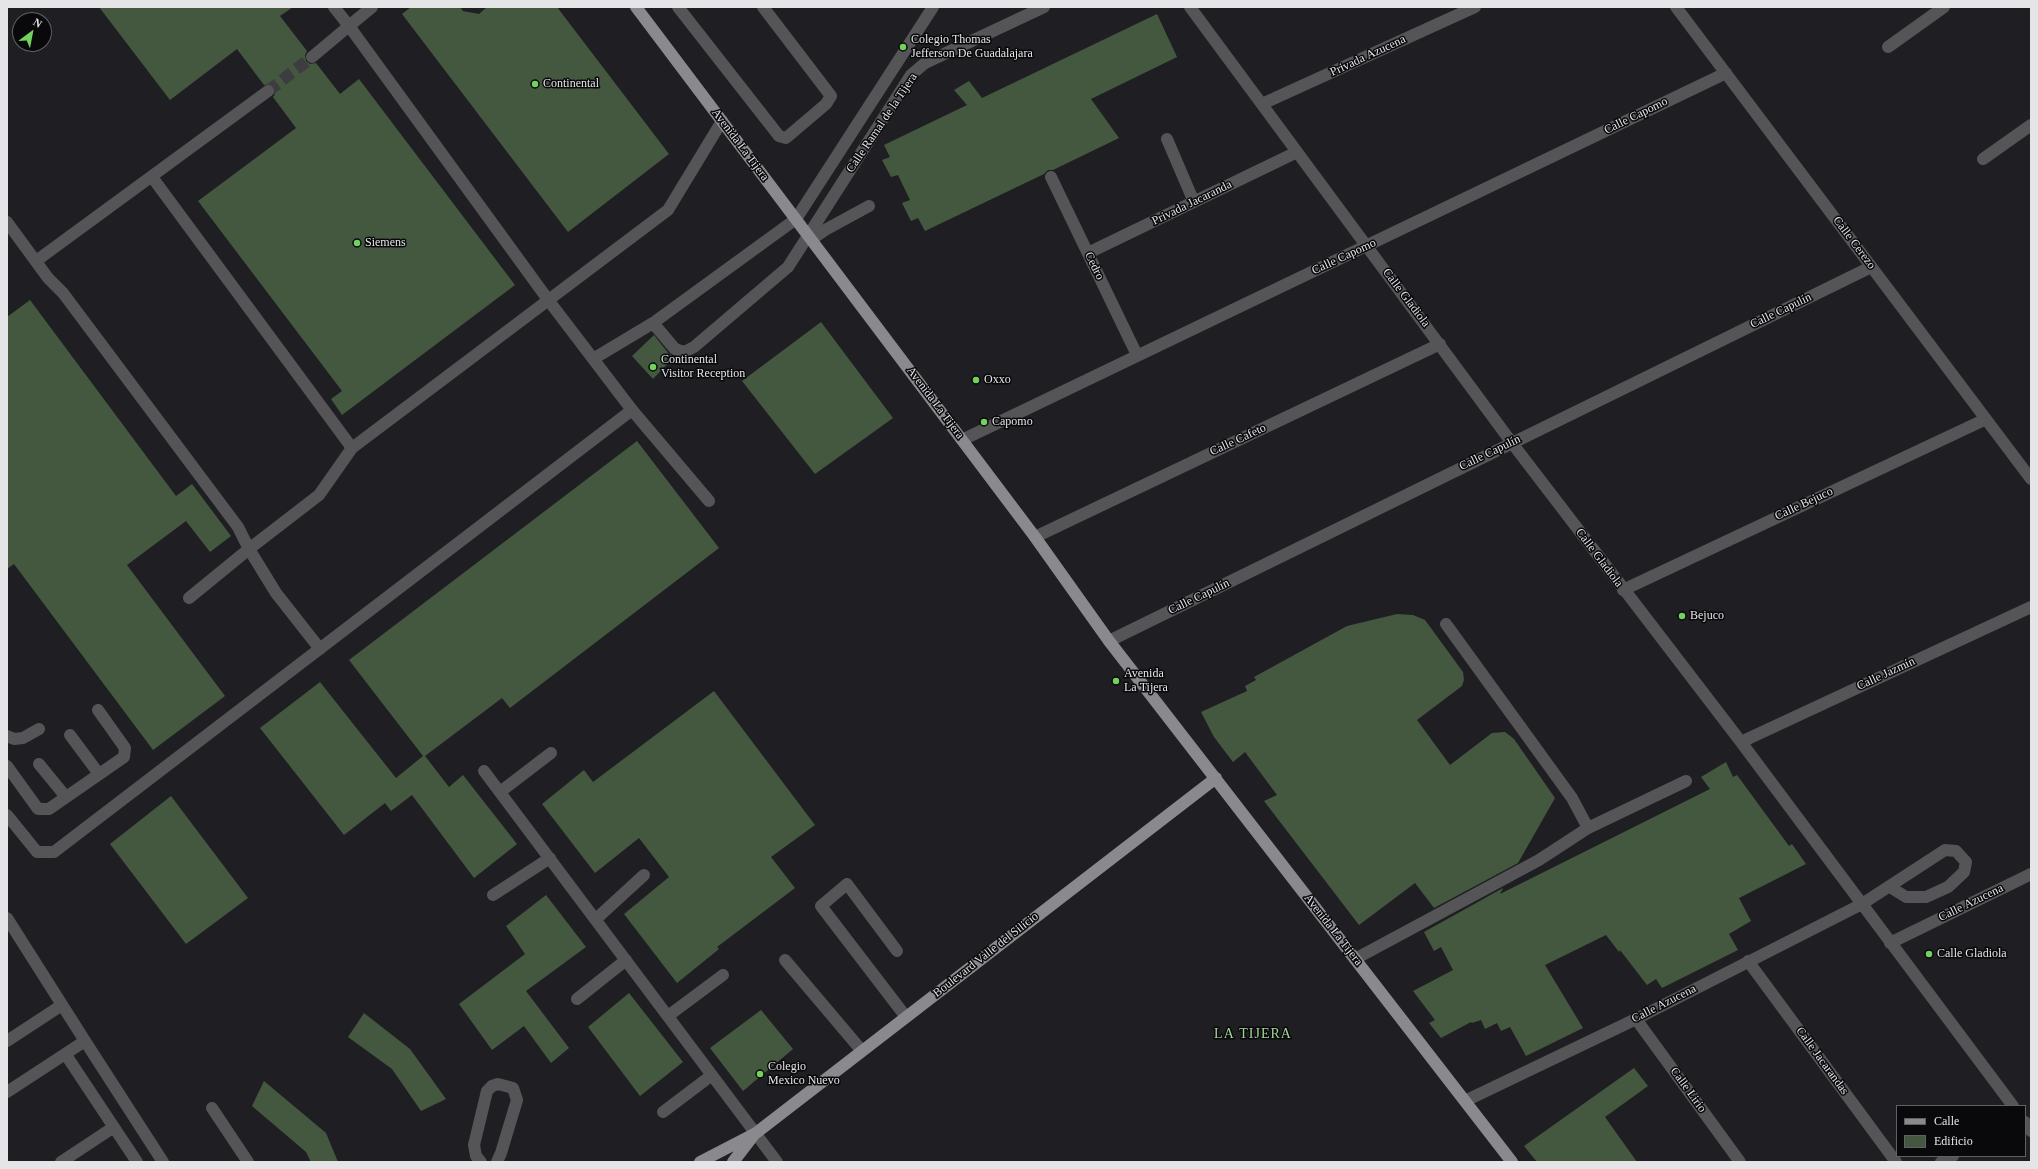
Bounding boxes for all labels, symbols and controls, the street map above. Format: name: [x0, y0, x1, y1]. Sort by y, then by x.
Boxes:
north arrow: [12, 12, 52, 52]
text: N: [31, 15, 44, 30]
street label: Privada Azucena: [1328, 32, 1408, 80]
place label: Colegio Thomas Jefferson De Guadalajara: [911, 33, 1033, 61]
marker: Colegio Thomas Jefferson De Guadalajara: [898, 42, 908, 52]
street label: Calle Ramal de la Tijera: [843, 71, 921, 175]
place label: Continental: [543, 77, 599, 91]
marker: Continental: [530, 79, 540, 89]
street label: Calle Capomo: [1602, 94, 1670, 138]
street label: Avenida La Tijera: [708, 106, 772, 184]
street label: Privada Jacaranda: [1150, 177, 1234, 229]
street label: Calle Cerezo: [1830, 214, 1878, 272]
place label: Siemens: [365, 236, 406, 250]
street label: Calle Capomo: [1310, 236, 1378, 278]
marker: Siemens: [352, 238, 362, 248]
street label: Cedro: [1081, 250, 1107, 282]
street label: Calle Gladiola: [1379, 266, 1433, 330]
street label: Calle Capulín: [1748, 290, 1814, 332]
place label: Continental Visitor Reception: [661, 353, 745, 381]
marker: Continental Visitor Reception: [648, 362, 658, 372]
street label: Avenida La Tijera: [903, 364, 967, 442]
place label: Oxxo: [984, 373, 1011, 387]
marker: Oxxo: [971, 375, 981, 385]
place label: Capomo: [992, 415, 1033, 429]
marker: Capomo: [979, 417, 989, 427]
street label: Calle Cafeto: [1208, 421, 1268, 459]
street label: Calle Capulín: [1457, 432, 1523, 474]
street label: Calle Bejuco: [1773, 484, 1835, 524]
street label: Calle Gladiola: [1572, 526, 1626, 590]
street label: Calle Capulín: [1166, 576, 1232, 618]
place label: Bejuco: [1690, 609, 1724, 623]
marker: Bejuco: [1677, 611, 1687, 621]
street label: Calle Jazmín: [1855, 654, 1917, 694]
place label: Avenida La Tijera: [1124, 667, 1168, 695]
marker: Avenida La Tijera: [1111, 676, 1121, 686]
street label: Calle Azucena: [1936, 881, 2006, 925]
street label: Avenida La Tijera: [1301, 891, 1365, 969]
street label: Boulevard Valle del Silicio: [930, 909, 1042, 1001]
place label: Calle Gladiola: [1937, 947, 2007, 961]
marker: Calle Gladiola: [1924, 949, 1934, 959]
street label: Calle Azucena: [1629, 982, 1699, 1026]
street label: Calle Jacarandas: [1793, 1024, 1851, 1098]
district label: LA TIJERA: [1214, 1026, 1292, 1042]
place label: Colegio Mexico Nuevo: [768, 1060, 840, 1088]
street label: Calle Lirio: [1667, 1065, 1709, 1115]
marker: Colegio Mexico Nuevo: [755, 1069, 765, 1079]
legend: [1896, 1105, 2026, 1157]
text: Calle: [1934, 1114, 1959, 1128]
text: Edificio: [1934, 1134, 1973, 1148]

